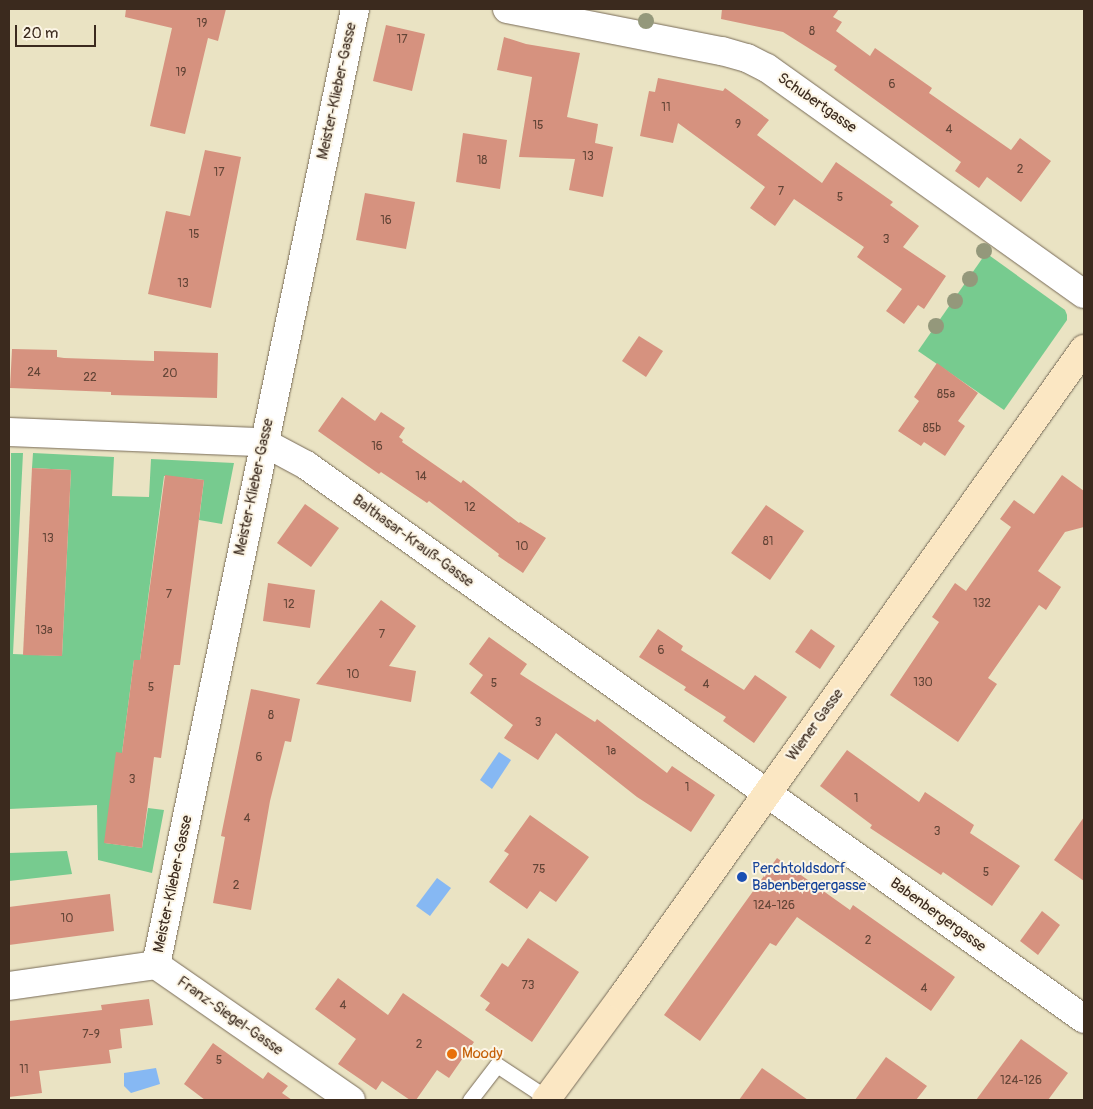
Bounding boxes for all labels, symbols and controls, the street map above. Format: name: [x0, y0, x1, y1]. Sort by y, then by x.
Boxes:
scale bar: [18, 15, 99, 47]
house number: 19: [197, 17, 207, 31]
street label: Meister-Klieber-Gasse: [314, 21, 360, 161]
text: 20 m: [23, 24, 58, 43]
house number: 8: [809, 25, 815, 39]
house number: 17: [396, 33, 408, 47]
house number: 19: [176, 66, 186, 80]
street label: Schubertgasse: [774, 69, 860, 137]
house number: 6: [889, 78, 895, 92]
house number: 11: [661, 101, 671, 115]
house number: 9: [735, 118, 741, 132]
house number: 15: [532, 119, 544, 133]
house number: 4: [946, 123, 952, 137]
house number: 13: [582, 150, 594, 164]
house number: 18: [477, 154, 487, 168]
house number: 2: [1017, 163, 1023, 177]
house number: 17: [213, 166, 225, 180]
house number: 7: [778, 185, 784, 199]
house number: 5: [837, 191, 843, 205]
house number: 16: [380, 214, 392, 228]
house number: 15: [188, 228, 200, 242]
house number: 3: [883, 233, 889, 247]
house number: 13: [177, 277, 189, 291]
house number: 24: [27, 366, 41, 380]
house number: 20: [163, 367, 177, 381]
house number: 22: [83, 371, 97, 385]
house number: 85a: [937, 388, 955, 402]
street label: Meister-Klieber-Gasse: [231, 417, 277, 557]
house number: 85b: [923, 422, 941, 436]
house number: 16: [371, 440, 383, 454]
house number: 14: [415, 470, 427, 484]
street label: Balthasar-Krauß-Gasse: [349, 491, 477, 591]
house number: 12: [464, 501, 476, 515]
house number: 13: [42, 532, 54, 546]
house number: 81: [763, 535, 773, 549]
house number: 10: [516, 540, 528, 554]
house number: 7: [166, 588, 172, 602]
house number: 132: [973, 597, 991, 611]
house number: 12: [283, 598, 295, 612]
house number: 13a: [36, 624, 52, 638]
house number: 7: [379, 628, 385, 642]
house number: 6: [658, 644, 664, 658]
house number: 10: [347, 668, 359, 682]
house number: 130: [913, 676, 933, 690]
house number: 5: [491, 677, 497, 691]
house number: 4: [703, 678, 709, 692]
house number: 5: [148, 681, 154, 695]
street label: Wiener Gasse: [783, 685, 847, 765]
house number: 8: [268, 709, 274, 723]
house number: 3: [535, 716, 541, 730]
house number: 1a: [606, 745, 616, 759]
house number: 6: [256, 751, 262, 765]
house number: 3: [129, 773, 135, 787]
house number: 1: [685, 781, 689, 795]
house number: 1: [854, 792, 858, 806]
house number: 4: [244, 812, 250, 826]
street label: Meister-Klieber-Gasse: [150, 814, 196, 954]
house number: 3: [934, 825, 940, 839]
place label: Perchtoldsdorf Babenbergergasse: [752, 859, 866, 894]
house number: 75: [533, 863, 545, 877]
house number: 5: [983, 866, 989, 880]
marker: Perchtoldsdorf Babenbergergasse: [736, 871, 748, 883]
street label: Babenbergergasse: [887, 874, 989, 956]
house number: 2: [233, 879, 239, 893]
house number: 124-126: [753, 899, 795, 913]
house number: 10: [61, 912, 73, 926]
house number: 2: [865, 934, 871, 948]
street label: Franz-Siegel-Gasse: [174, 973, 286, 1059]
house number: 73: [521, 979, 535, 993]
house number: 4: [921, 982, 927, 996]
house number: 4: [340, 999, 346, 1013]
house number: 7-9: [82, 1028, 100, 1042]
house number: 2: [416, 1038, 422, 1052]
place label: Moody: [462, 1045, 503, 1063]
marker: Moody: [446, 1048, 458, 1060]
house number: 5: [216, 1054, 222, 1068]
house number: 11: [19, 1063, 29, 1077]
house number: 124-126: [1000, 1074, 1042, 1088]

